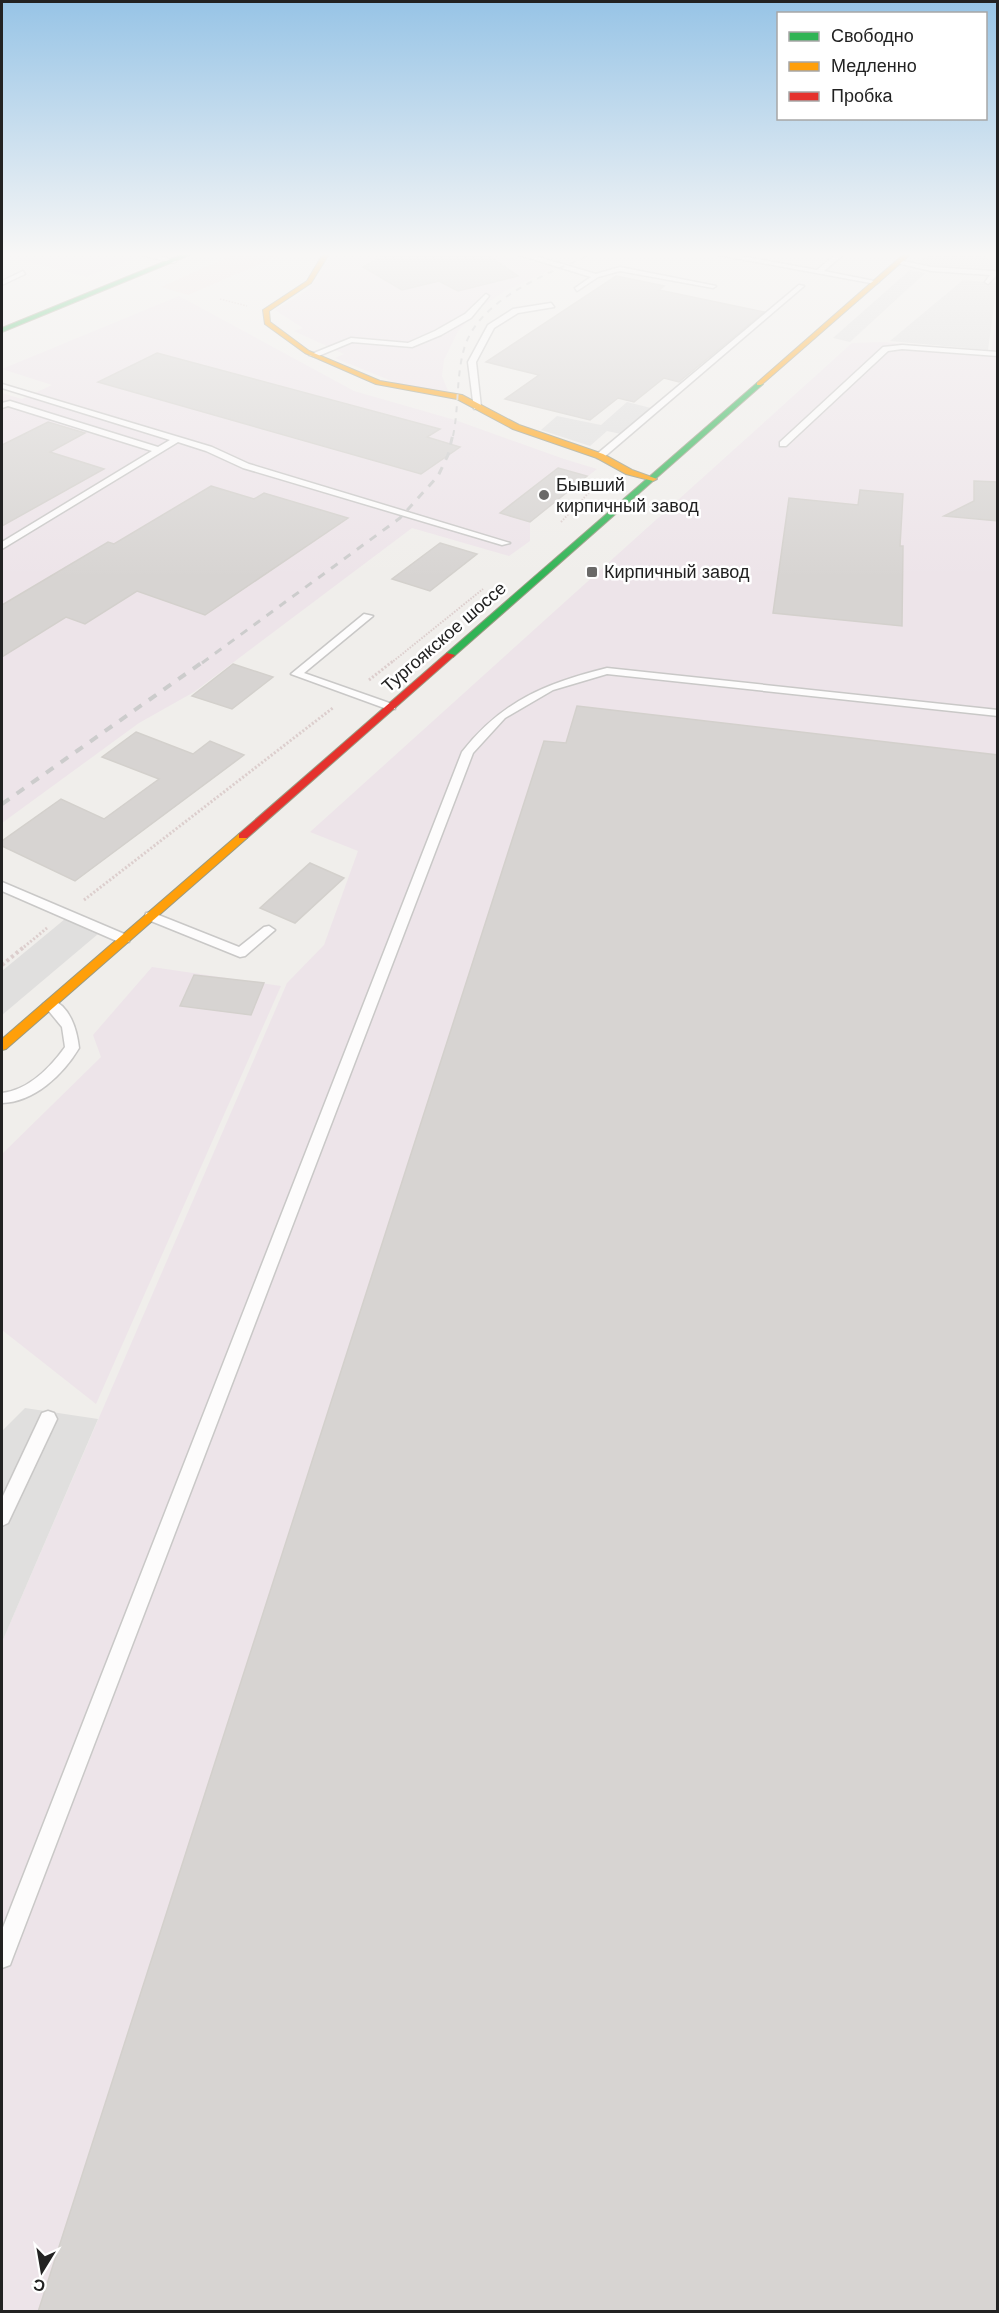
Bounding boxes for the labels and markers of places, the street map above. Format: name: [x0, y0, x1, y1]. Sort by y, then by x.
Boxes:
place label: Бывший кирпичный завод: [556, 475, 699, 516]
marker: Бывший кирпичный завод: [537, 488, 551, 502]
place label: Кирпичный завод: [604, 562, 750, 582]
marker: Кирпичный завод: [585, 565, 599, 579]

